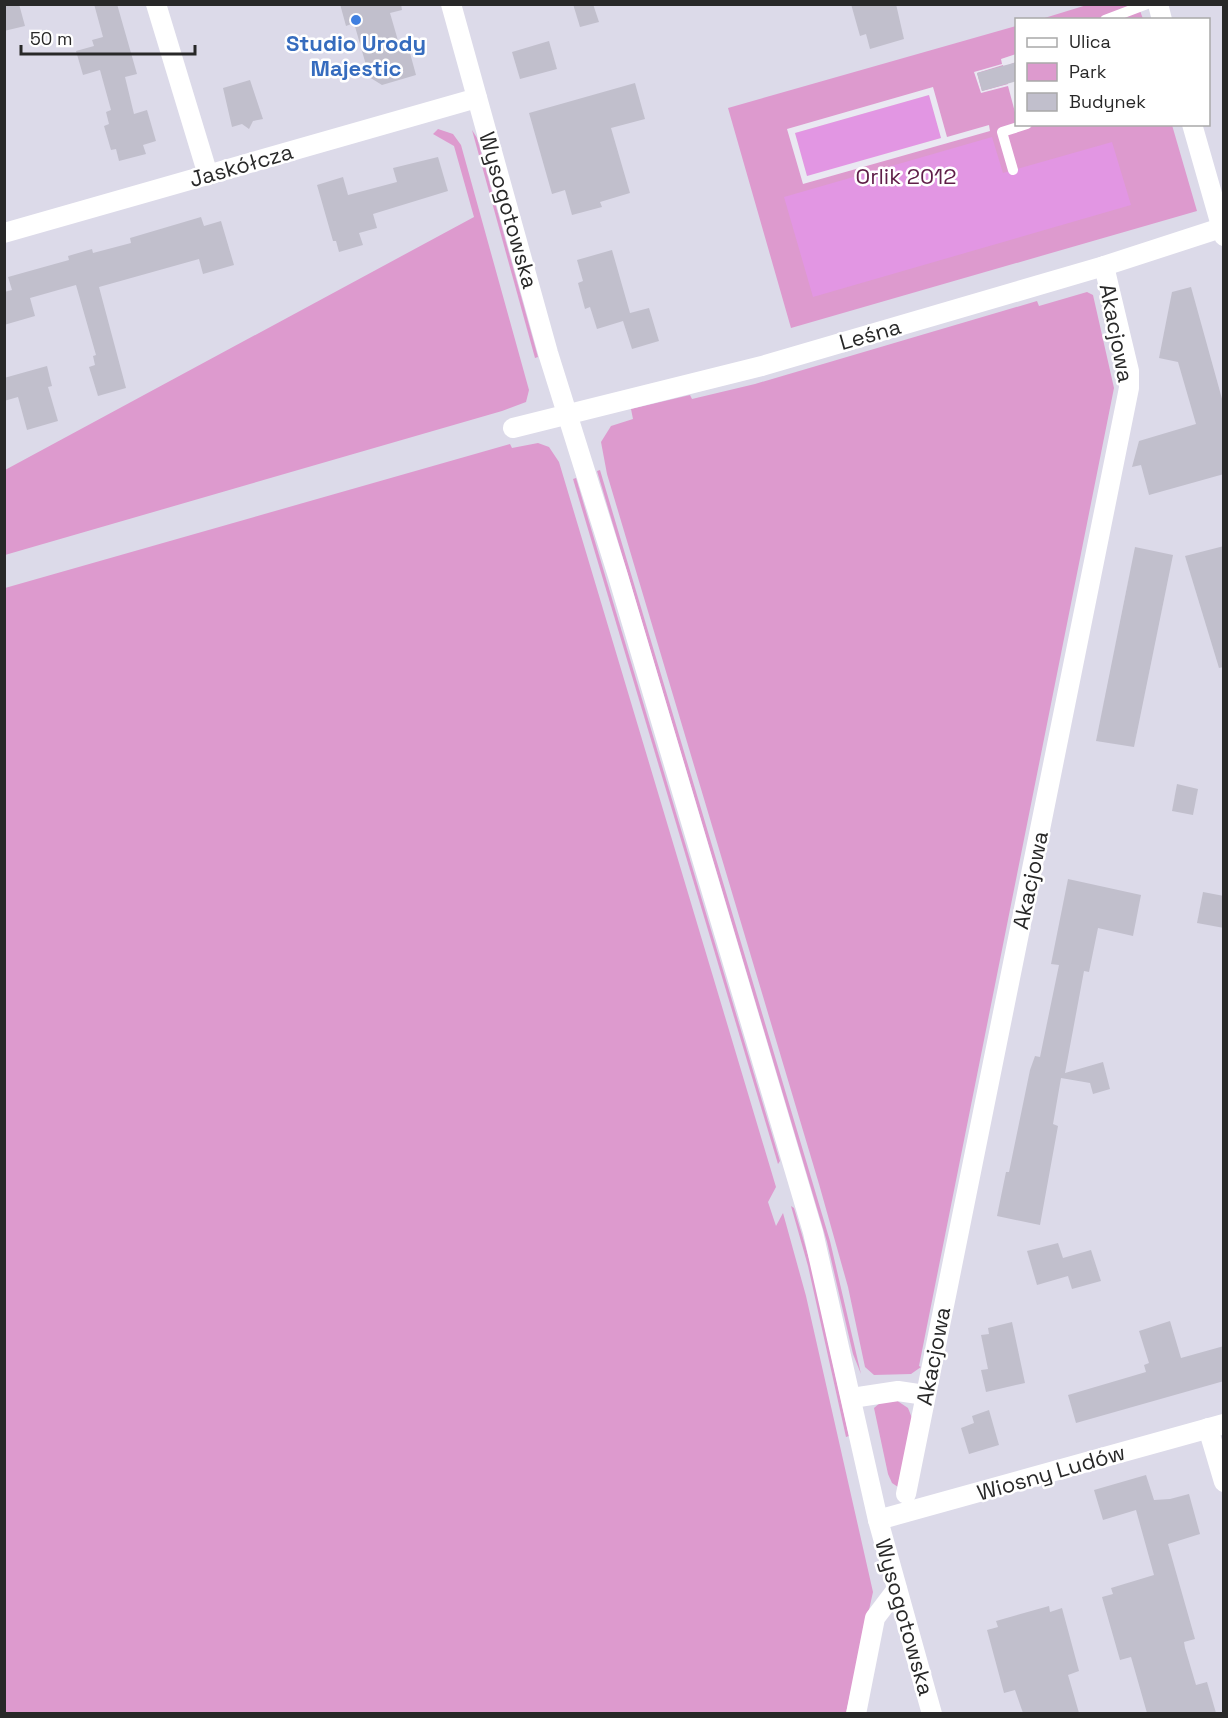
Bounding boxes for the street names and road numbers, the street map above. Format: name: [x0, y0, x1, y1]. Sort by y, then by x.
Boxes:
street label: Wysogotowska: [473, 128, 545, 292]
street label: Jaskółcza: [186, 137, 296, 193]
street label: Akacjowa: [1094, 281, 1140, 385]
street label: Leśna: [836, 312, 904, 356]
street label: Akacjowa: [1006, 828, 1054, 932]
street label: Akacjowa: [910, 1304, 956, 1408]
street label: Wiosny Ludów: [974, 1437, 1128, 1507]
street label: Wysogotowska: [869, 1535, 941, 1699]

